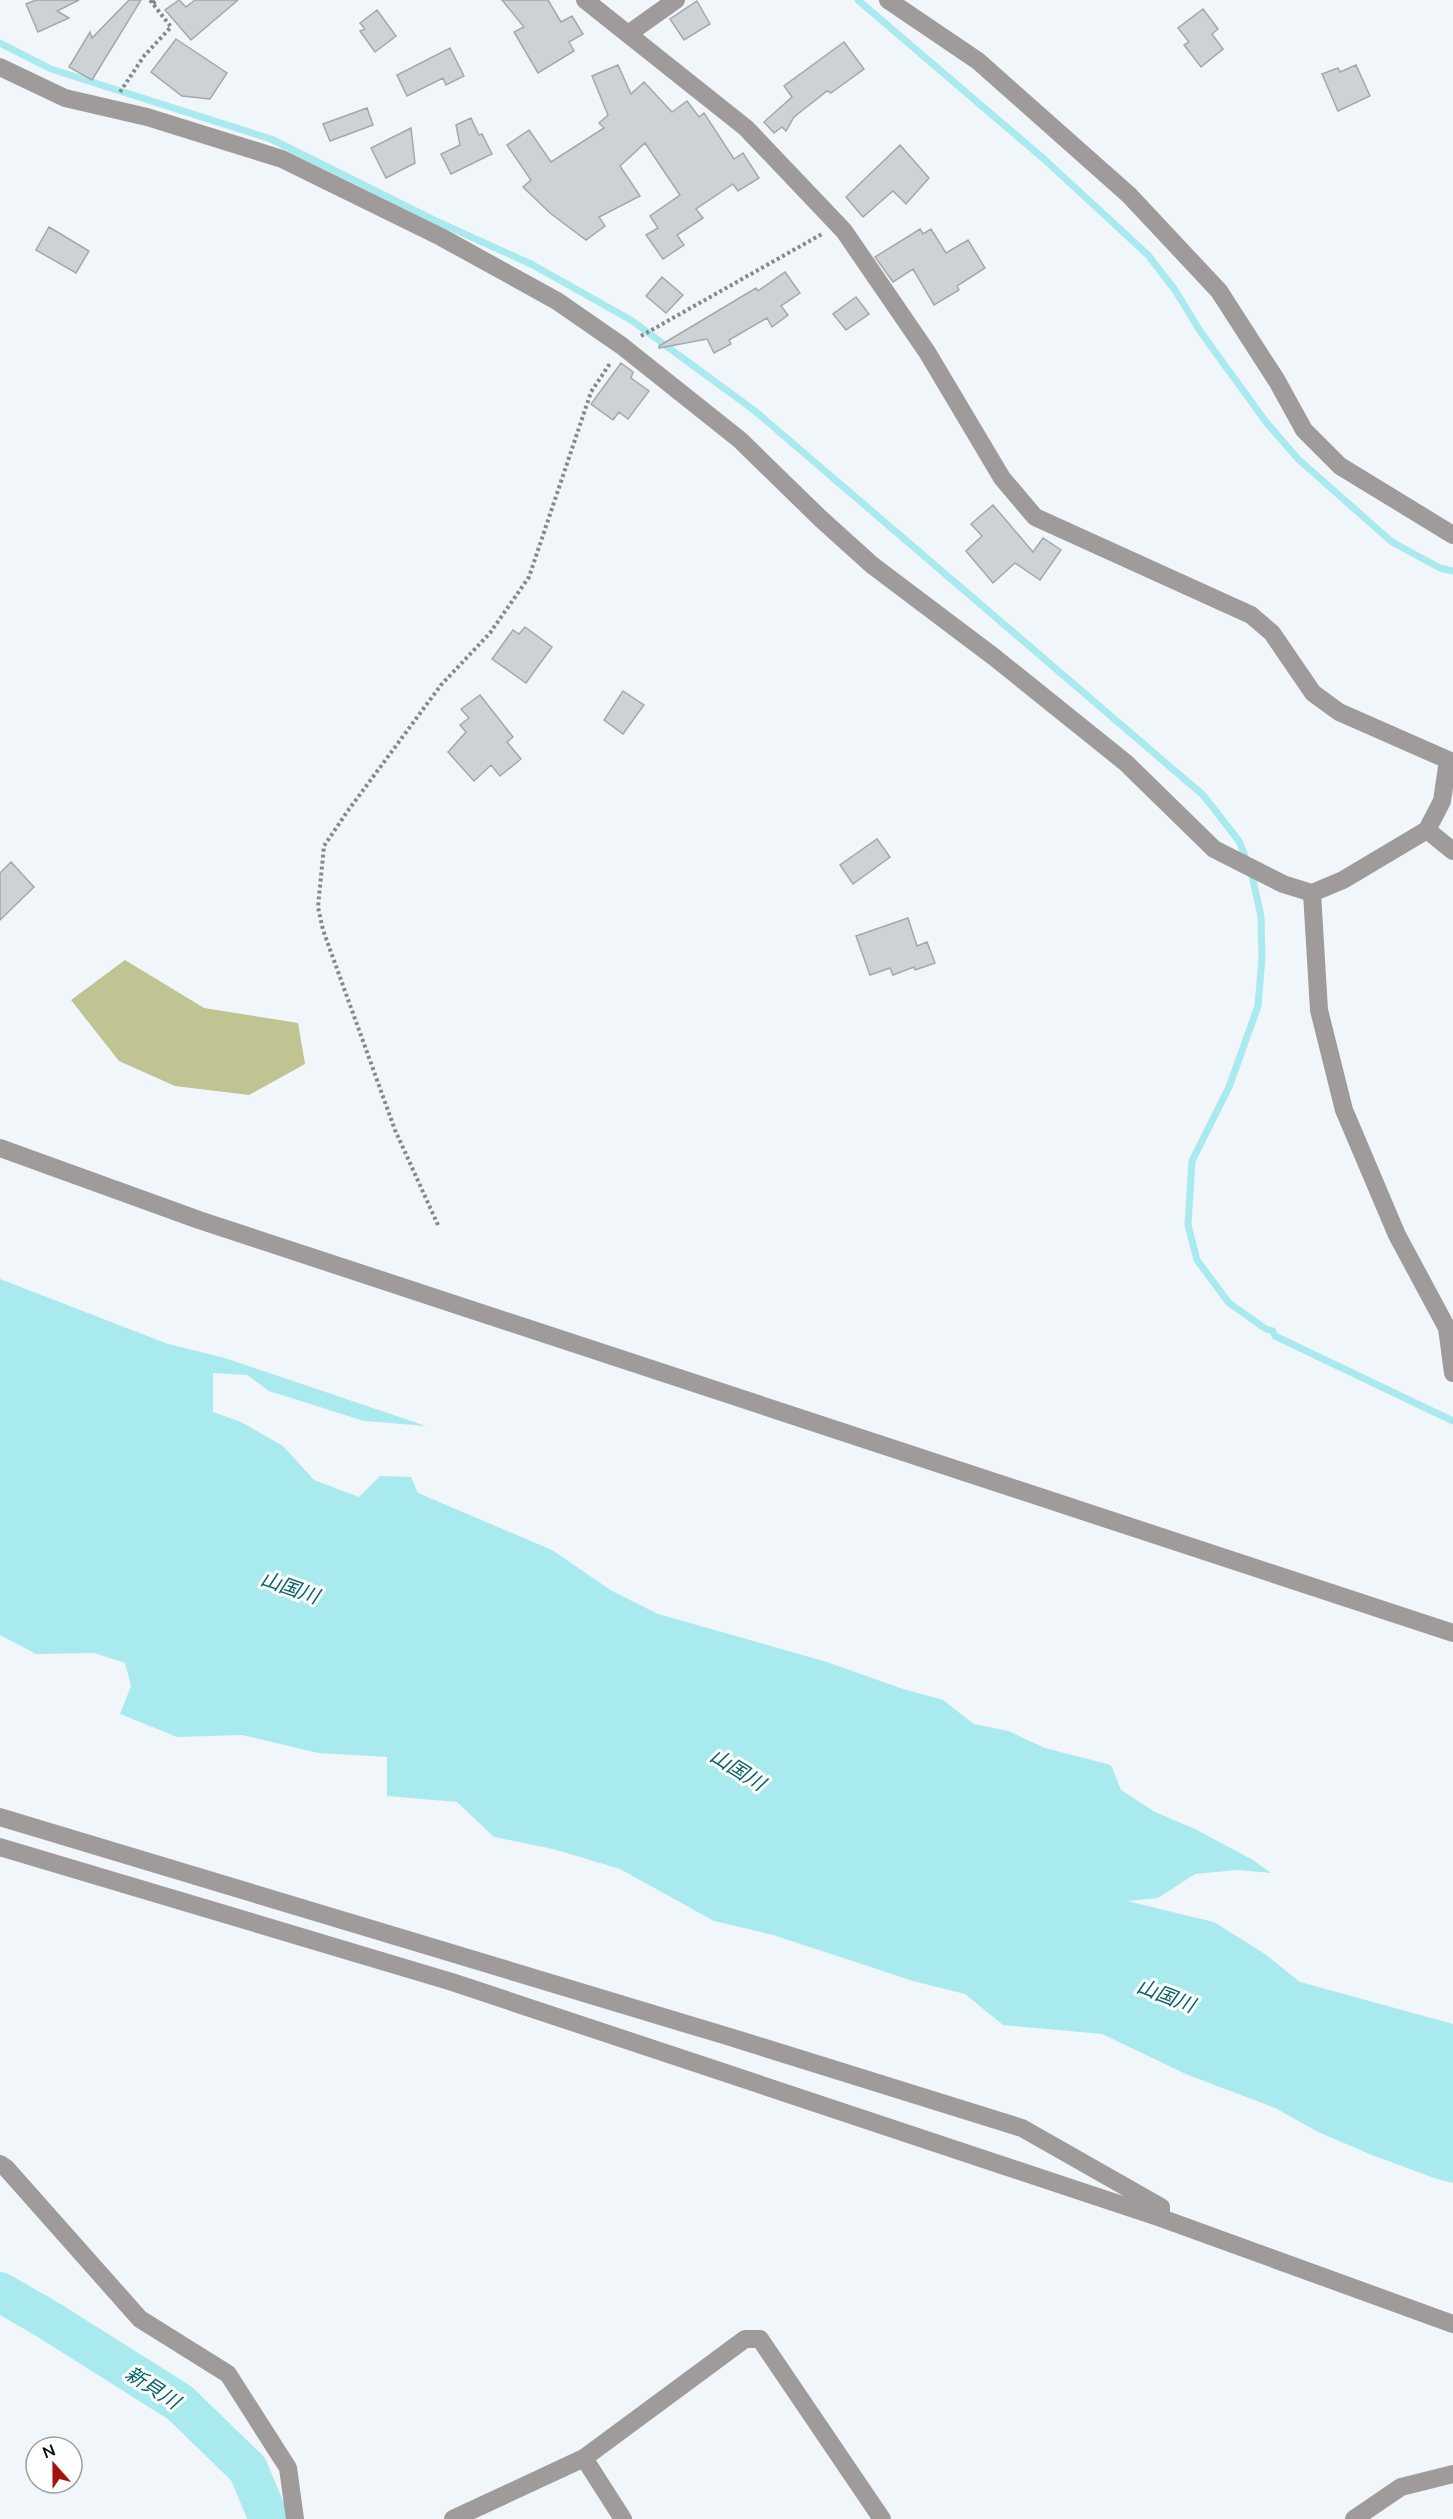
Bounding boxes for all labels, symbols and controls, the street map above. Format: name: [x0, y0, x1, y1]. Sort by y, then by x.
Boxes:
water label: 山国川: [258, 1565, 324, 1609]
water label: 山国川: [706, 1743, 772, 1797]
water label: 山国川: [1134, 1973, 1200, 2018]
water label: 新貝川: [121, 2360, 187, 2415]
north arrow: [24, 2435, 84, 2495]
text: N: [39, 2439, 58, 2462]

